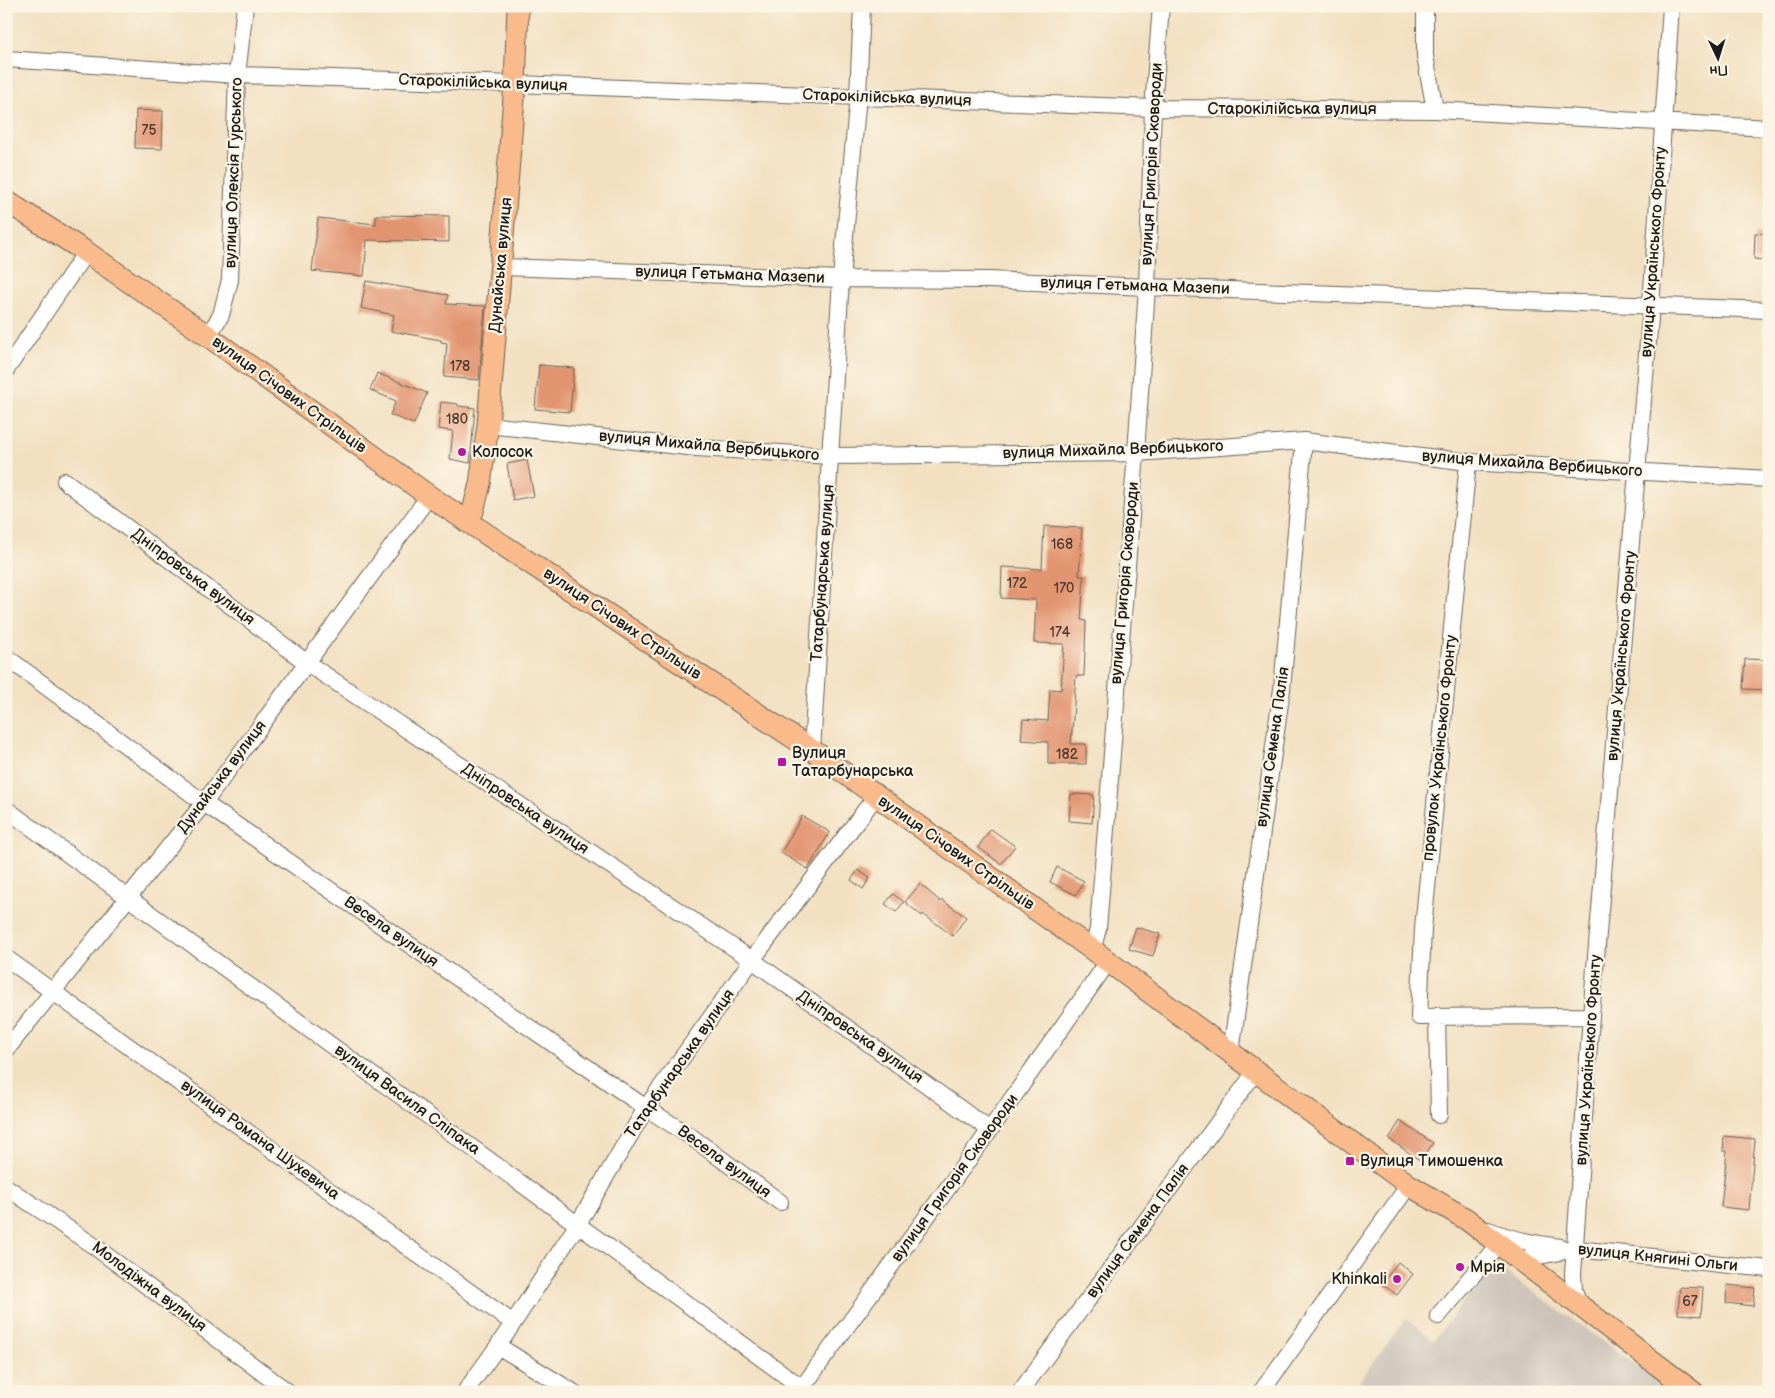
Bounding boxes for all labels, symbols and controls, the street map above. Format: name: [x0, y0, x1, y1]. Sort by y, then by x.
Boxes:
north arrow: [1692, 32, 1742, 82]
text: Пн: [1709, 61, 1729, 80]
street label: вулиця Григорія Сковороди: [1137, 62, 1167, 266]
street label: Старокілійська вулиця: [398, 71, 568, 95]
street label: вулиця Олексія Гурського: [221, 77, 247, 269]
street label: Старокілійська вулиця: [802, 86, 972, 110]
street label: Старокілійська вулиця: [1207, 100, 1377, 119]
house number: 75: [142, 122, 156, 139]
street label: вулиця Українського Фронту: [1637, 145, 1671, 358]
street label: Дунайська вулиця: [486, 196, 516, 334]
street label: вулиця Гетьмана Мазепи: [635, 262, 825, 288]
street label: вулиця Гетьмана Мазепи: [1040, 273, 1230, 299]
street label: вулиця Січових Стрільців: [208, 332, 371, 458]
house number: 178: [450, 358, 470, 375]
house number: 180: [446, 411, 468, 428]
street label: вулиця Михайла Вербицького: [598, 427, 820, 465]
street label: вулиця Михайла Вербицького: [1002, 437, 1224, 463]
place label: Колосок: [472, 443, 533, 462]
marker: Колосок: [456, 446, 468, 458]
street label: вулиця Михайла Вербицького: [1421, 447, 1643, 481]
street label: вулиця Григорія Сковороди: [1107, 481, 1143, 685]
street label: Татарбунарська вулиця: [807, 483, 839, 662]
street label: Дніпровська вулиця: [128, 525, 258, 630]
house number: 168: [1051, 536, 1073, 553]
street label: вулиця Українського Фронту: [1603, 549, 1641, 762]
street label: вулиця Січових Стрільців: [539, 564, 705, 684]
house number: 172: [1007, 575, 1028, 592]
house number: 170: [1054, 580, 1074, 597]
house number: 174: [1050, 624, 1071, 641]
street label: провулок Українського Фронту: [1419, 633, 1461, 862]
street label: вулиця Семена Палія: [1252, 665, 1294, 828]
street label: Дунайська вулиця: [173, 717, 271, 837]
place label: Вулиця Татарбунарська: [792, 744, 914, 781]
house number: 182: [1056, 746, 1079, 763]
marker: Вулиця Татарбунарська: [776, 756, 788, 768]
street label: Дніпровська вулиця: [458, 759, 592, 859]
street label: вулиця Січових Стрільців: [874, 792, 1038, 915]
street label: Весела вулиця: [340, 892, 442, 972]
street label: вулиця Українського Фронту: [1572, 953, 1606, 1166]
street label: Татарбунарська вулиця: [621, 986, 739, 1142]
street label: Дніпровська вулиця: [793, 986, 927, 1088]
street label: вулиця Василя Сліпака: [330, 1041, 484, 1160]
street label: вулиця Романа Шухевича: [177, 1076, 344, 1204]
street label: вулиця Григорія Сковороди: [888, 1090, 1022, 1266]
street label: Весела вулиця: [674, 1122, 774, 1202]
place label: Вулиця Тимошенка: [1360, 1152, 1504, 1171]
marker: Вулиця Тимошенка: [1344, 1155, 1356, 1167]
street label: вулиця Семена Палія: [1083, 1160, 1193, 1302]
street label: Молодіжна вулиця: [88, 1238, 210, 1336]
street label: вулиця Княгині Ольги: [1577, 1240, 1739, 1276]
place label: Мрія: [1470, 1258, 1505, 1277]
marker: Мрія: [1454, 1261, 1466, 1273]
place label: Khinkali: [1331, 1270, 1387, 1289]
marker: Khinkali: [1391, 1273, 1403, 1285]
house number: 67: [1682, 1293, 1698, 1310]

